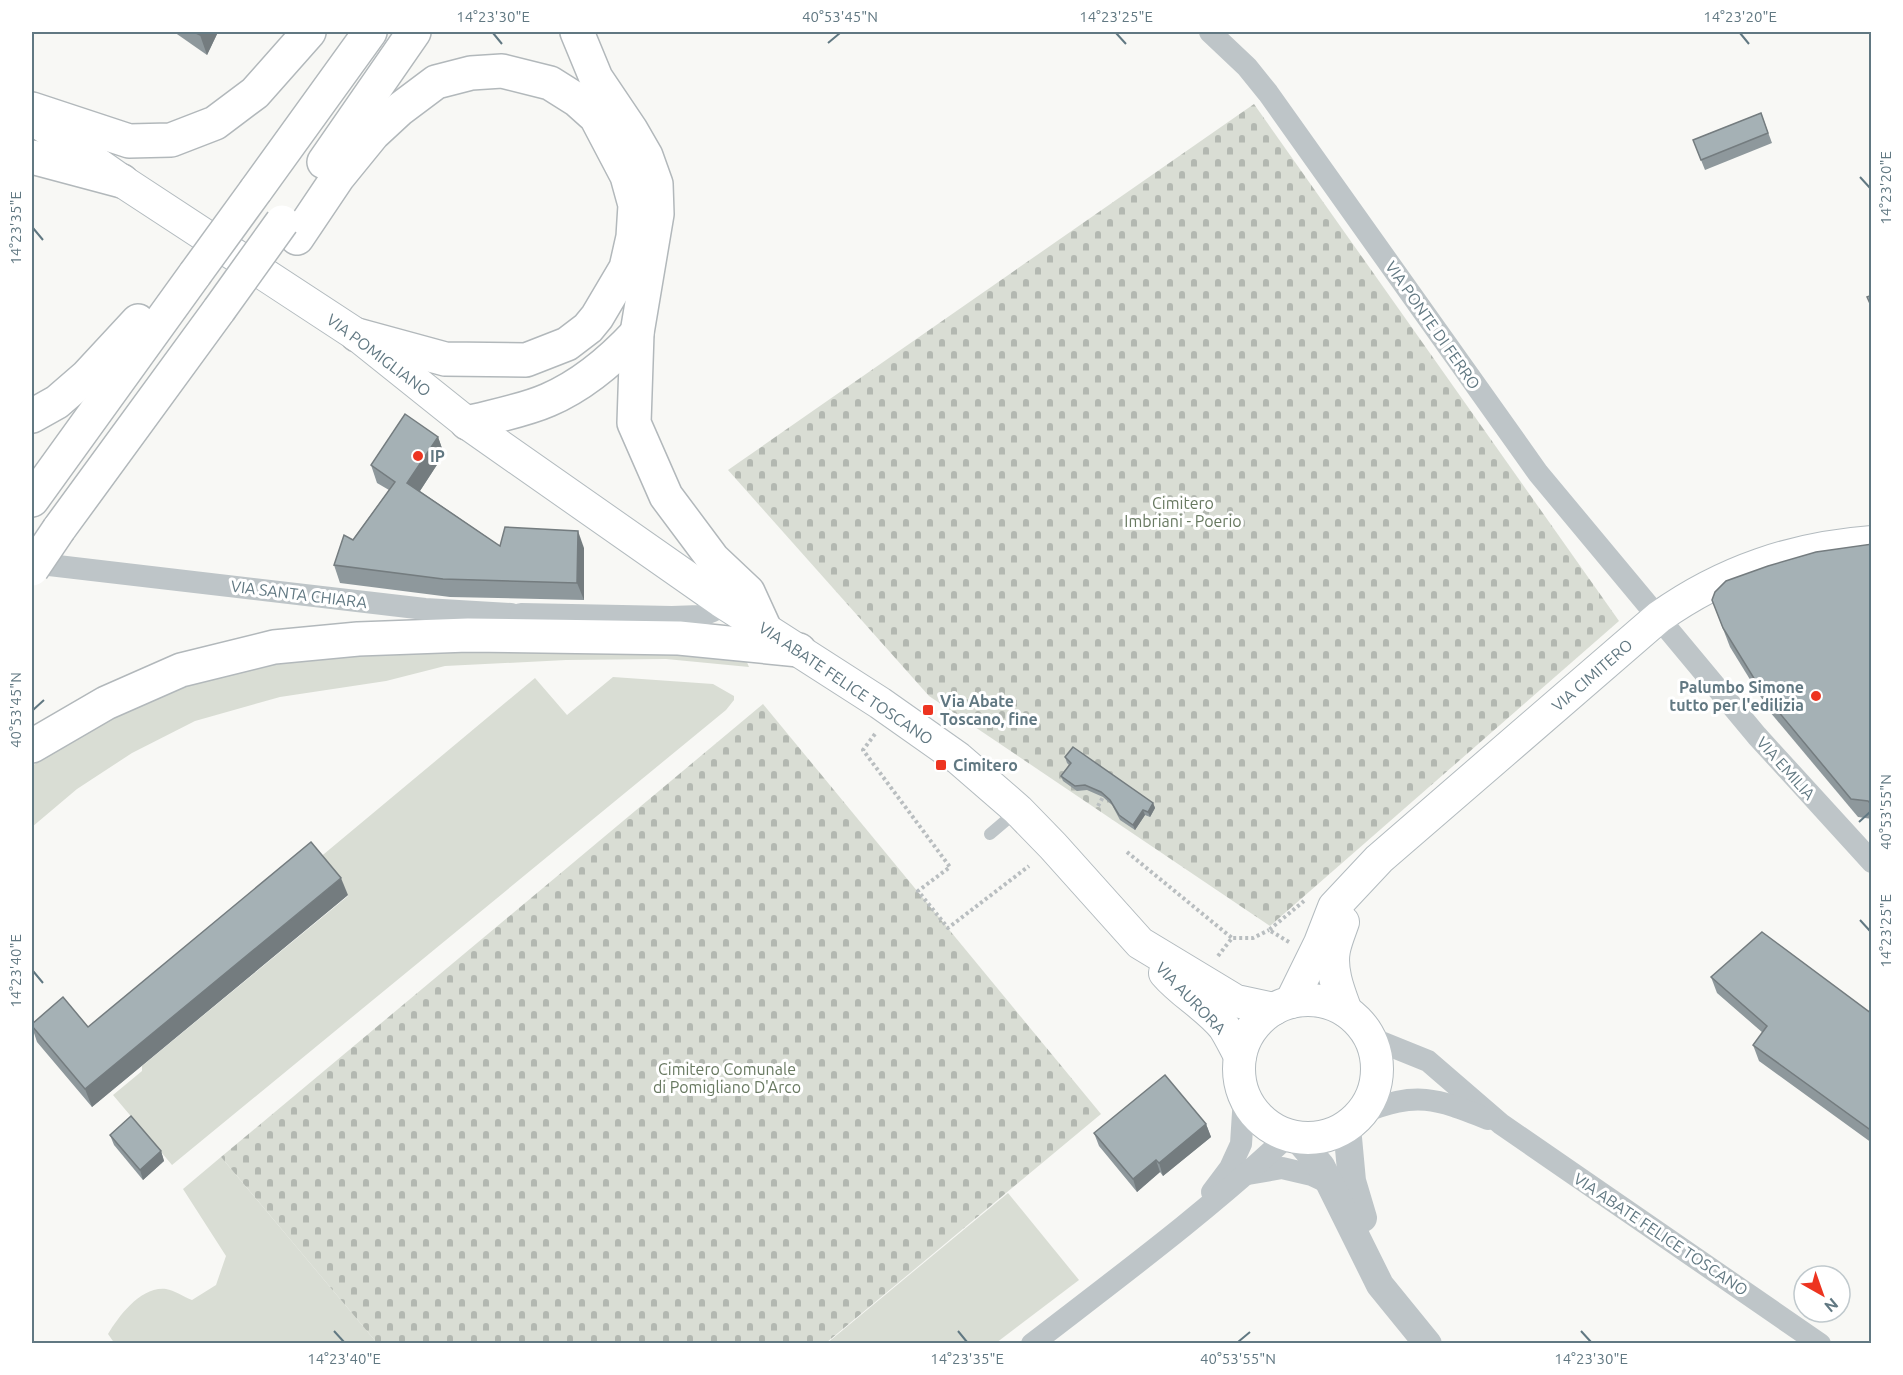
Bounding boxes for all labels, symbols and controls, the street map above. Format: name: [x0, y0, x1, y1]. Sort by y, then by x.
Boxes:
text: 14°23'30"E: [456, 8, 530, 25]
text: 40°53'45"N: [802, 8, 878, 25]
text: 14°23'25"E: [1079, 8, 1153, 25]
text: 14°23'20"E: [1703, 8, 1777, 25]
text: 14°23'20"E: [1877, 151, 1894, 225]
text: 14°23'35"E: [7, 191, 24, 265]
street label: VIA PONTE DI FERRO: [1382, 258, 1484, 392]
street label: VIA POMIGLIANO: [324, 310, 434, 400]
place label: IP: [430, 447, 445, 465]
marker: IP: [411, 449, 425, 463]
park label: Cimitero Imbriani - Poerio: [1124, 494, 1242, 530]
street label: VIA SANTA CHIARA: [230, 577, 369, 611]
street label: VIA ABATE FELICE TOSCANO: [756, 618, 936, 748]
street label: VIA CIMITERO: [1548, 635, 1636, 715]
text: 40°53'45"N: [7, 672, 24, 748]
place label: Palumbo Simone tutto per l'edilizia: [1669, 678, 1804, 714]
marker: Palumbo Simone tutto per l'edilizia: [1809, 689, 1823, 703]
place label: Via Abate Toscano, fine: [940, 692, 1038, 728]
marker: Via Abate Toscano, fine: [921, 703, 935, 717]
street label: VIA EMILIA: [1753, 733, 1819, 803]
place label: Cimitero: [953, 756, 1018, 774]
marker: Cimitero: [934, 758, 948, 772]
text: 40°53'55"N: [1877, 774, 1894, 850]
text: 14°23'25"E: [1877, 894, 1894, 968]
text: 14°23'40"E: [7, 934, 24, 1008]
street label: VIA AURORA: [1152, 958, 1230, 1038]
park label: Cimitero Comunale di Pomigliano D'Arco: [653, 1060, 801, 1096]
street label: VIA ABATE FELICE TOSCANO: [1571, 1169, 1751, 1299]
north arrow: [1792, 1264, 1852, 1324]
text: N: [1821, 1295, 1842, 1316]
text: 14°23'40"E: [307, 1350, 381, 1367]
text: 14°23'35"E: [930, 1350, 1004, 1367]
text: 40°53'55"N: [1200, 1350, 1276, 1367]
text: 14°23'30"E: [1554, 1350, 1628, 1367]

